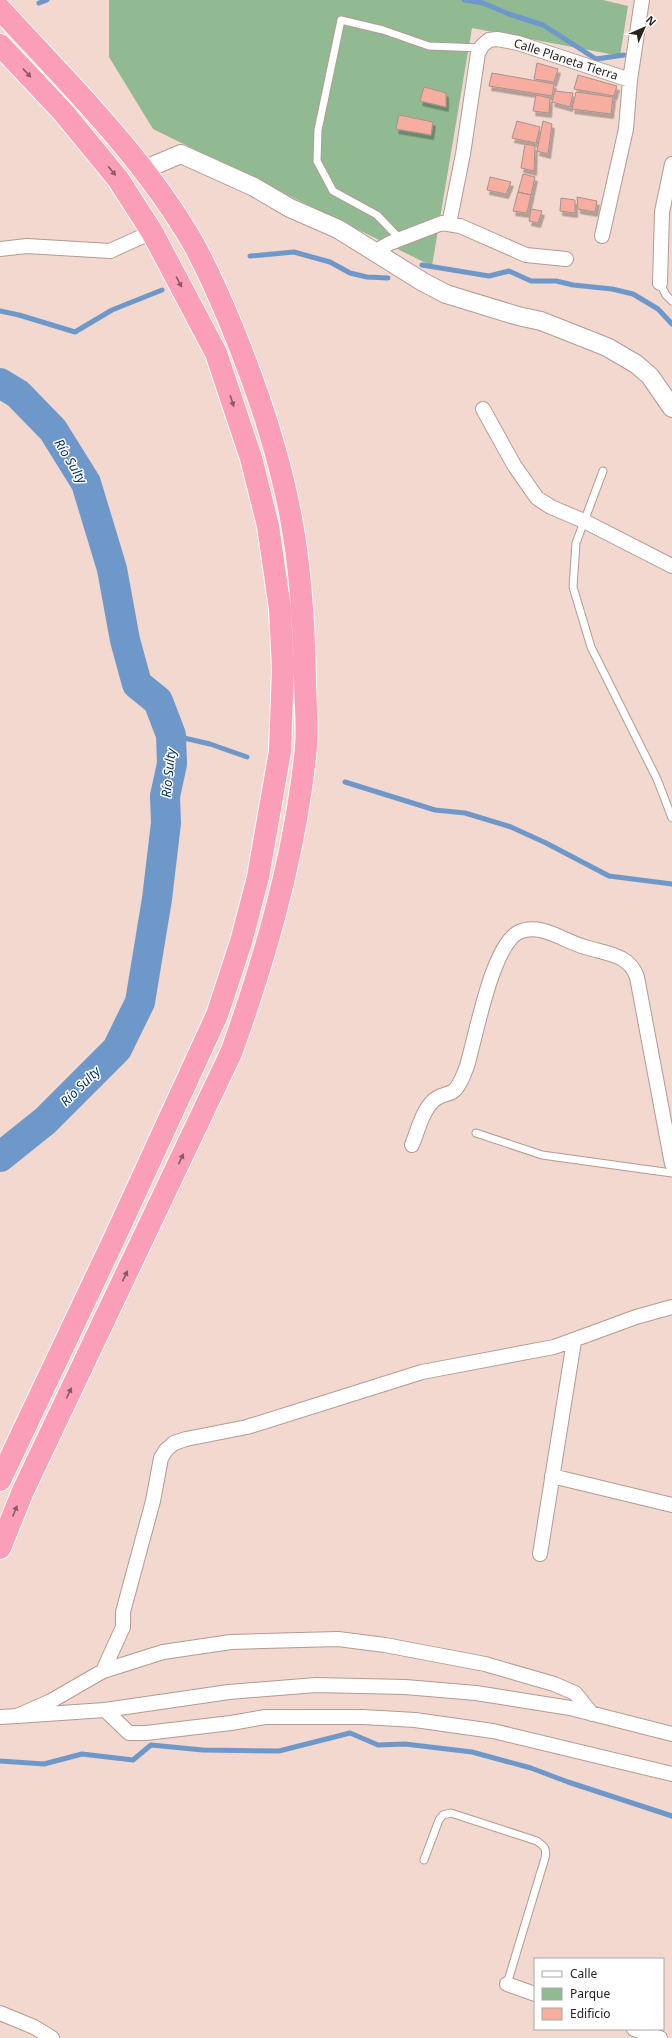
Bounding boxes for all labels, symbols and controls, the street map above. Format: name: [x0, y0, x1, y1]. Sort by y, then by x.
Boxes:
north arrow: [624, 8, 664, 48]
text: N: [643, 12, 660, 29]
street label: Calle Planeta Tierra: [512, 34, 620, 84]
one-way arrow: [22, 68, 32, 78]
one-way arrow: [107, 166, 116, 177]
one-way arrow: [175, 277, 182, 288]
one-way arrow: [229, 395, 235, 407]
water label: Río Sulty: [51, 435, 92, 488]
water label: Río Sulty: [156, 747, 180, 798]
water label: Río Sulty: [56, 1062, 104, 1110]
one-way arrow: [178, 1153, 184, 1164]
one-way arrow: [122, 1270, 128, 1282]
one-way arrow: [66, 1388, 72, 1399]
one-way arrow: [12, 1505, 18, 1517]
legend: [534, 1958, 664, 2030]
text: Calle: [570, 1965, 598, 1982]
text: Parque: [570, 1985, 611, 2002]
text: Edificio: [570, 2005, 611, 2022]

